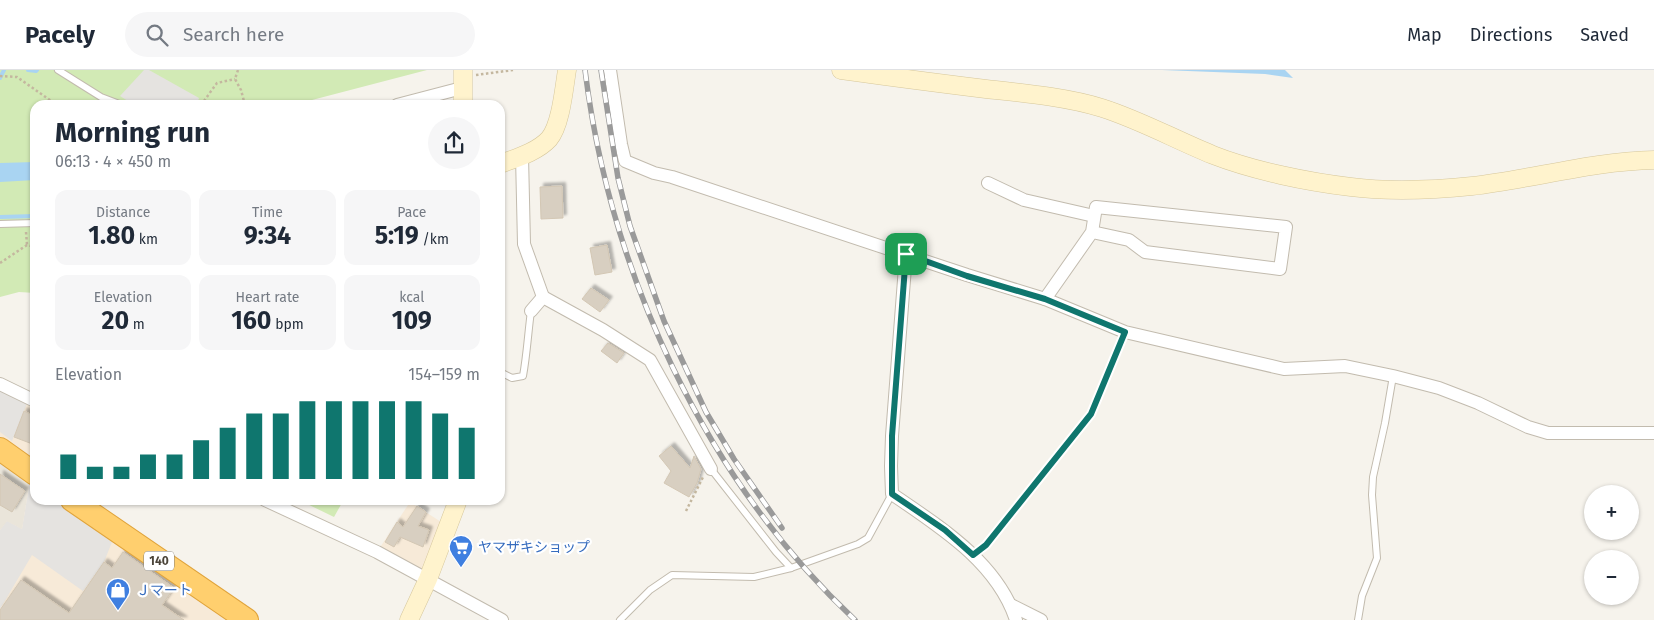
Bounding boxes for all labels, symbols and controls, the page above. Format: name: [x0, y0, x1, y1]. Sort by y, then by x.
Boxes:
search box: [125, 12, 475, 57]
text: Pacely: [25, 21, 95, 49]
icon: search: [143, 21, 171, 49]
text: Search here: [183, 23, 284, 46]
text: Map: [1407, 24, 1442, 46]
text: Directions: [1470, 24, 1552, 46]
text: Saved: [1580, 24, 1629, 46]
text: Morning run: [55, 116, 210, 149]
button: share: [428, 117, 480, 169]
text: 06:13 · 4 × 450 m: [55, 152, 171, 171]
text: Distance: [96, 204, 150, 221]
text: Time: [252, 204, 283, 221]
text: Pace: [397, 204, 426, 221]
text: 1.80: [88, 221, 135, 251]
text: 9:34: [244, 221, 291, 251]
text: 5:19: [375, 221, 419, 251]
text: km: [135, 231, 158, 248]
text: /km: [419, 231, 449, 248]
pin: [885, 233, 927, 275]
icon: arrive: [892, 240, 920, 268]
text: Elevation: [94, 289, 153, 306]
text: Heart rate: [236, 289, 299, 306]
text: kcal: [399, 289, 424, 306]
text: 20: [102, 306, 129, 336]
text: 160: [231, 306, 271, 336]
text: 109: [392, 306, 432, 336]
text: m: [129, 316, 145, 333]
text: bpm: [271, 316, 304, 333]
text: Elevation: [55, 365, 122, 384]
text: 154–159 m: [408, 365, 480, 384]
map controls: [1584, 485, 1639, 605]
button: +: [1584, 485, 1639, 540]
supermarket icon: ヤマザキショップ: [448, 534, 474, 568]
place label: ヤマザキショップ: [478, 539, 590, 556]
button: −: [1584, 550, 1639, 605]
road number: 140: [144, 552, 174, 571]
shop icon: Ｊマート: [105, 577, 131, 611]
place label: Ｊマート: [136, 582, 192, 599]

